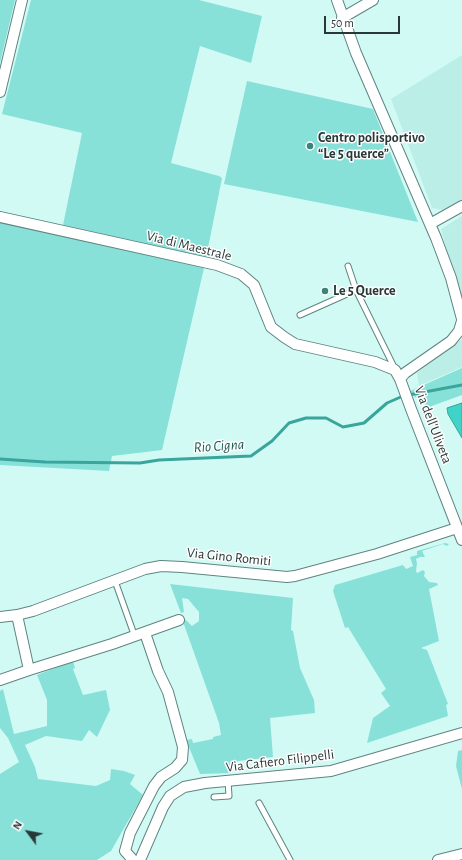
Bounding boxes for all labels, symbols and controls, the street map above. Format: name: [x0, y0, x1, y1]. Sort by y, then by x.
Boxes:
scale bar: [326, 8, 402, 34]
text: 50 m: [331, 17, 354, 29]
place label: Centro polisportivo “Le 5 querce”: [318, 130, 425, 162]
marker: Centro polisportivo “Le 5 querce”: [305, 141, 315, 151]
street label: Via di Maestrale: [145, 227, 233, 265]
place label: Le 5 Querce: [333, 283, 396, 299]
marker: Le 5 Querce: [320, 286, 330, 296]
street label: Via dell'Uliveta: [411, 384, 455, 466]
water label: Rio Cigna: [193, 435, 245, 457]
street label: Via Gino Romiti: [186, 544, 272, 570]
street label: Via Cafiero Filippelli: [225, 746, 335, 776]
north arrow: [8, 812, 48, 852]
text: N: [11, 819, 24, 832]

